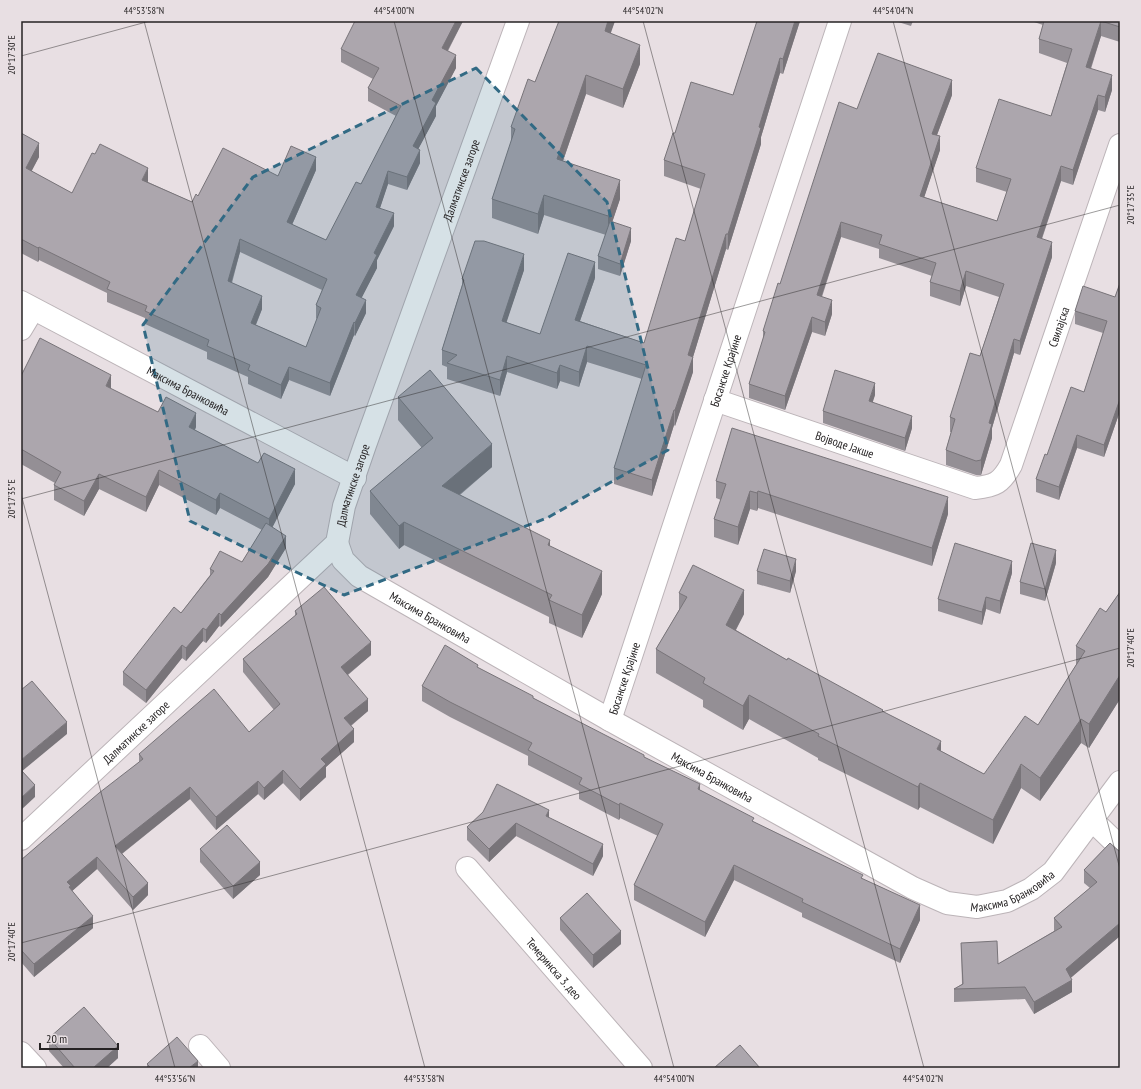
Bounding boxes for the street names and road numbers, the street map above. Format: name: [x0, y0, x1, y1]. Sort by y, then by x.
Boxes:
street label: Далматинске загоре: [439, 137, 482, 223]
street label: Свилајска: [1044, 304, 1072, 349]
street label: Босанске Крајине: [706, 332, 744, 409]
street label: Максима Бранковића: [145, 362, 232, 418]
street label: Војводе Јакше: [814, 427, 876, 461]
street label: Далматинске загоре: [333, 442, 372, 528]
street label: Максима Бранковића: [387, 588, 474, 646]
street label: Босанске Крајине: [605, 640, 643, 716]
street label: Далматинске загоре: [99, 697, 172, 766]
street label: Максима Бранковића: [669, 748, 756, 805]
street label: Максима Бранковића: [970, 866, 1057, 915]
street label: Темеринска 3. део: [523, 934, 585, 1002]

